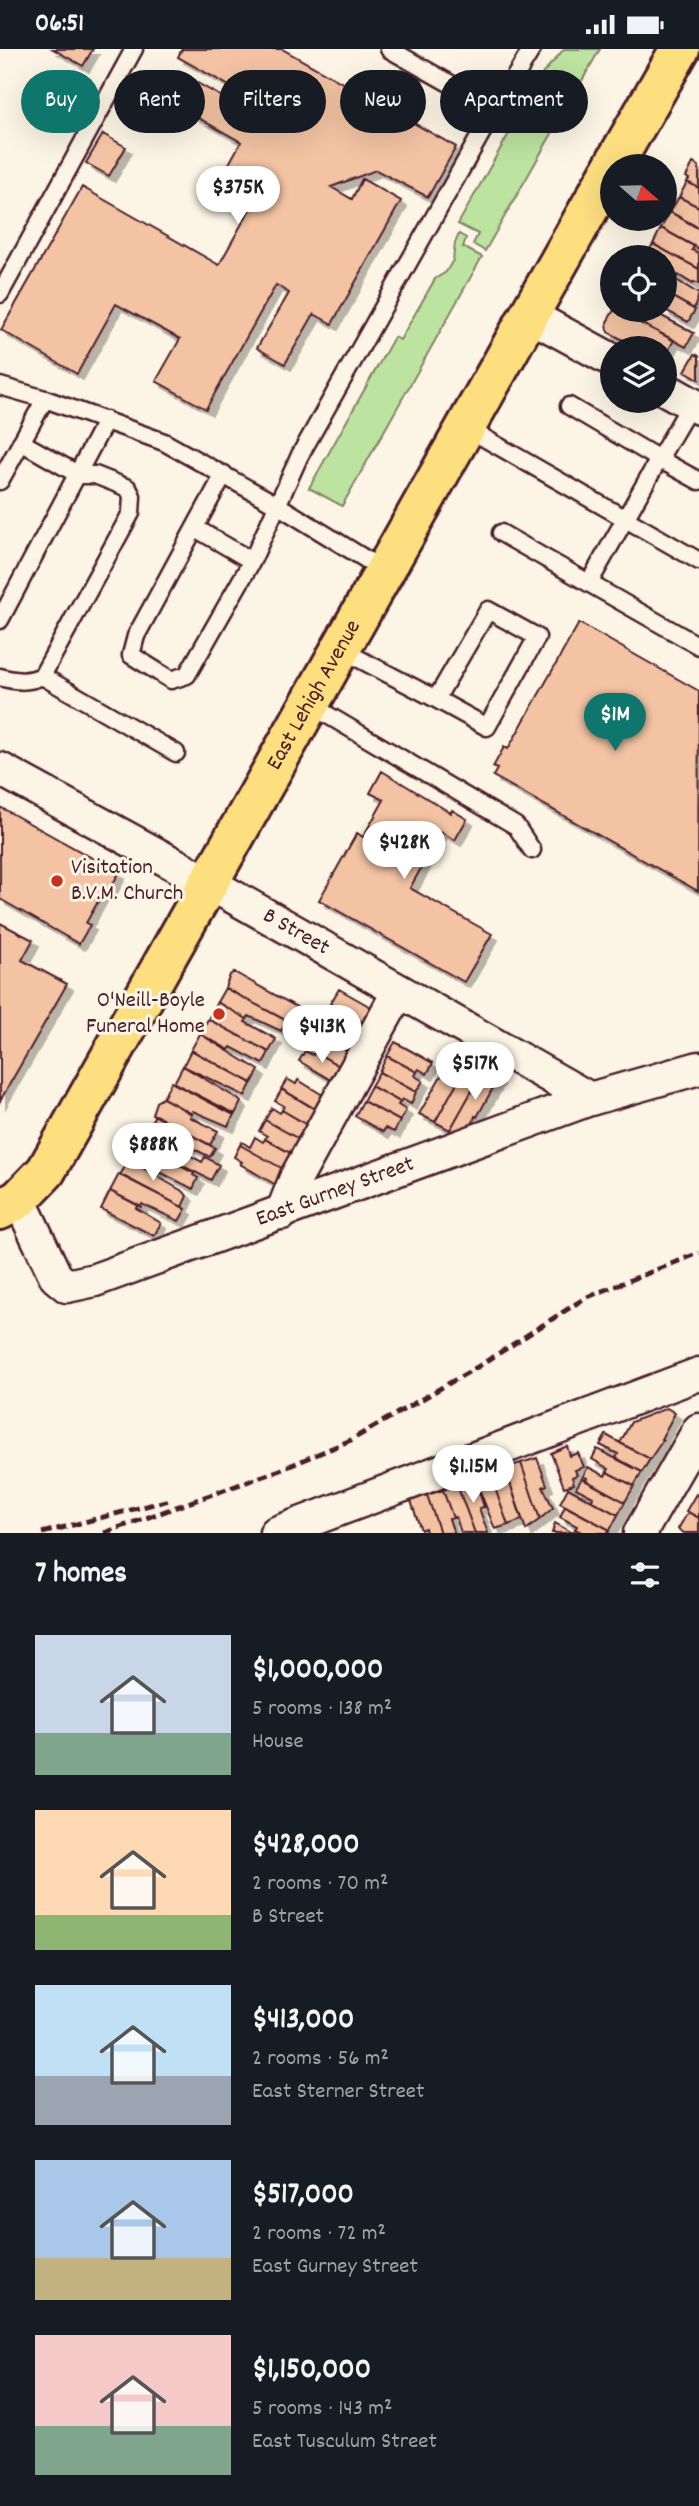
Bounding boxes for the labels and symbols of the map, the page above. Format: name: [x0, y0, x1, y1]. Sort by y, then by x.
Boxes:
north arrow: [600, 154, 677, 231]
pin: $375K: [189, 167, 287, 226]
street label: East Lehigh Avenue: [259, 614, 370, 777]
pin: $1M: [581, 693, 649, 753]
pin: $428K: [355, 821, 453, 881]
place label: Visitation B.V.M. Church: [71, 852, 183, 911]
marker: Visitation B.V.M. Church: [49, 873, 65, 889]
street label: B Street: [256, 900, 335, 964]
place label: O'Neill-Boyle Funeral Home: [86, 985, 205, 1044]
pin: $413K: [273, 1005, 371, 1065]
marker: O'Neill-Boyle Funeral Home: [211, 1006, 227, 1022]
pin: $517K: [426, 1042, 524, 1102]
pin: $888K: [104, 1123, 202, 1183]
street label: East Gurney Street: [252, 1148, 419, 1236]
pin: $1.15M: [416, 1445, 530, 1505]

